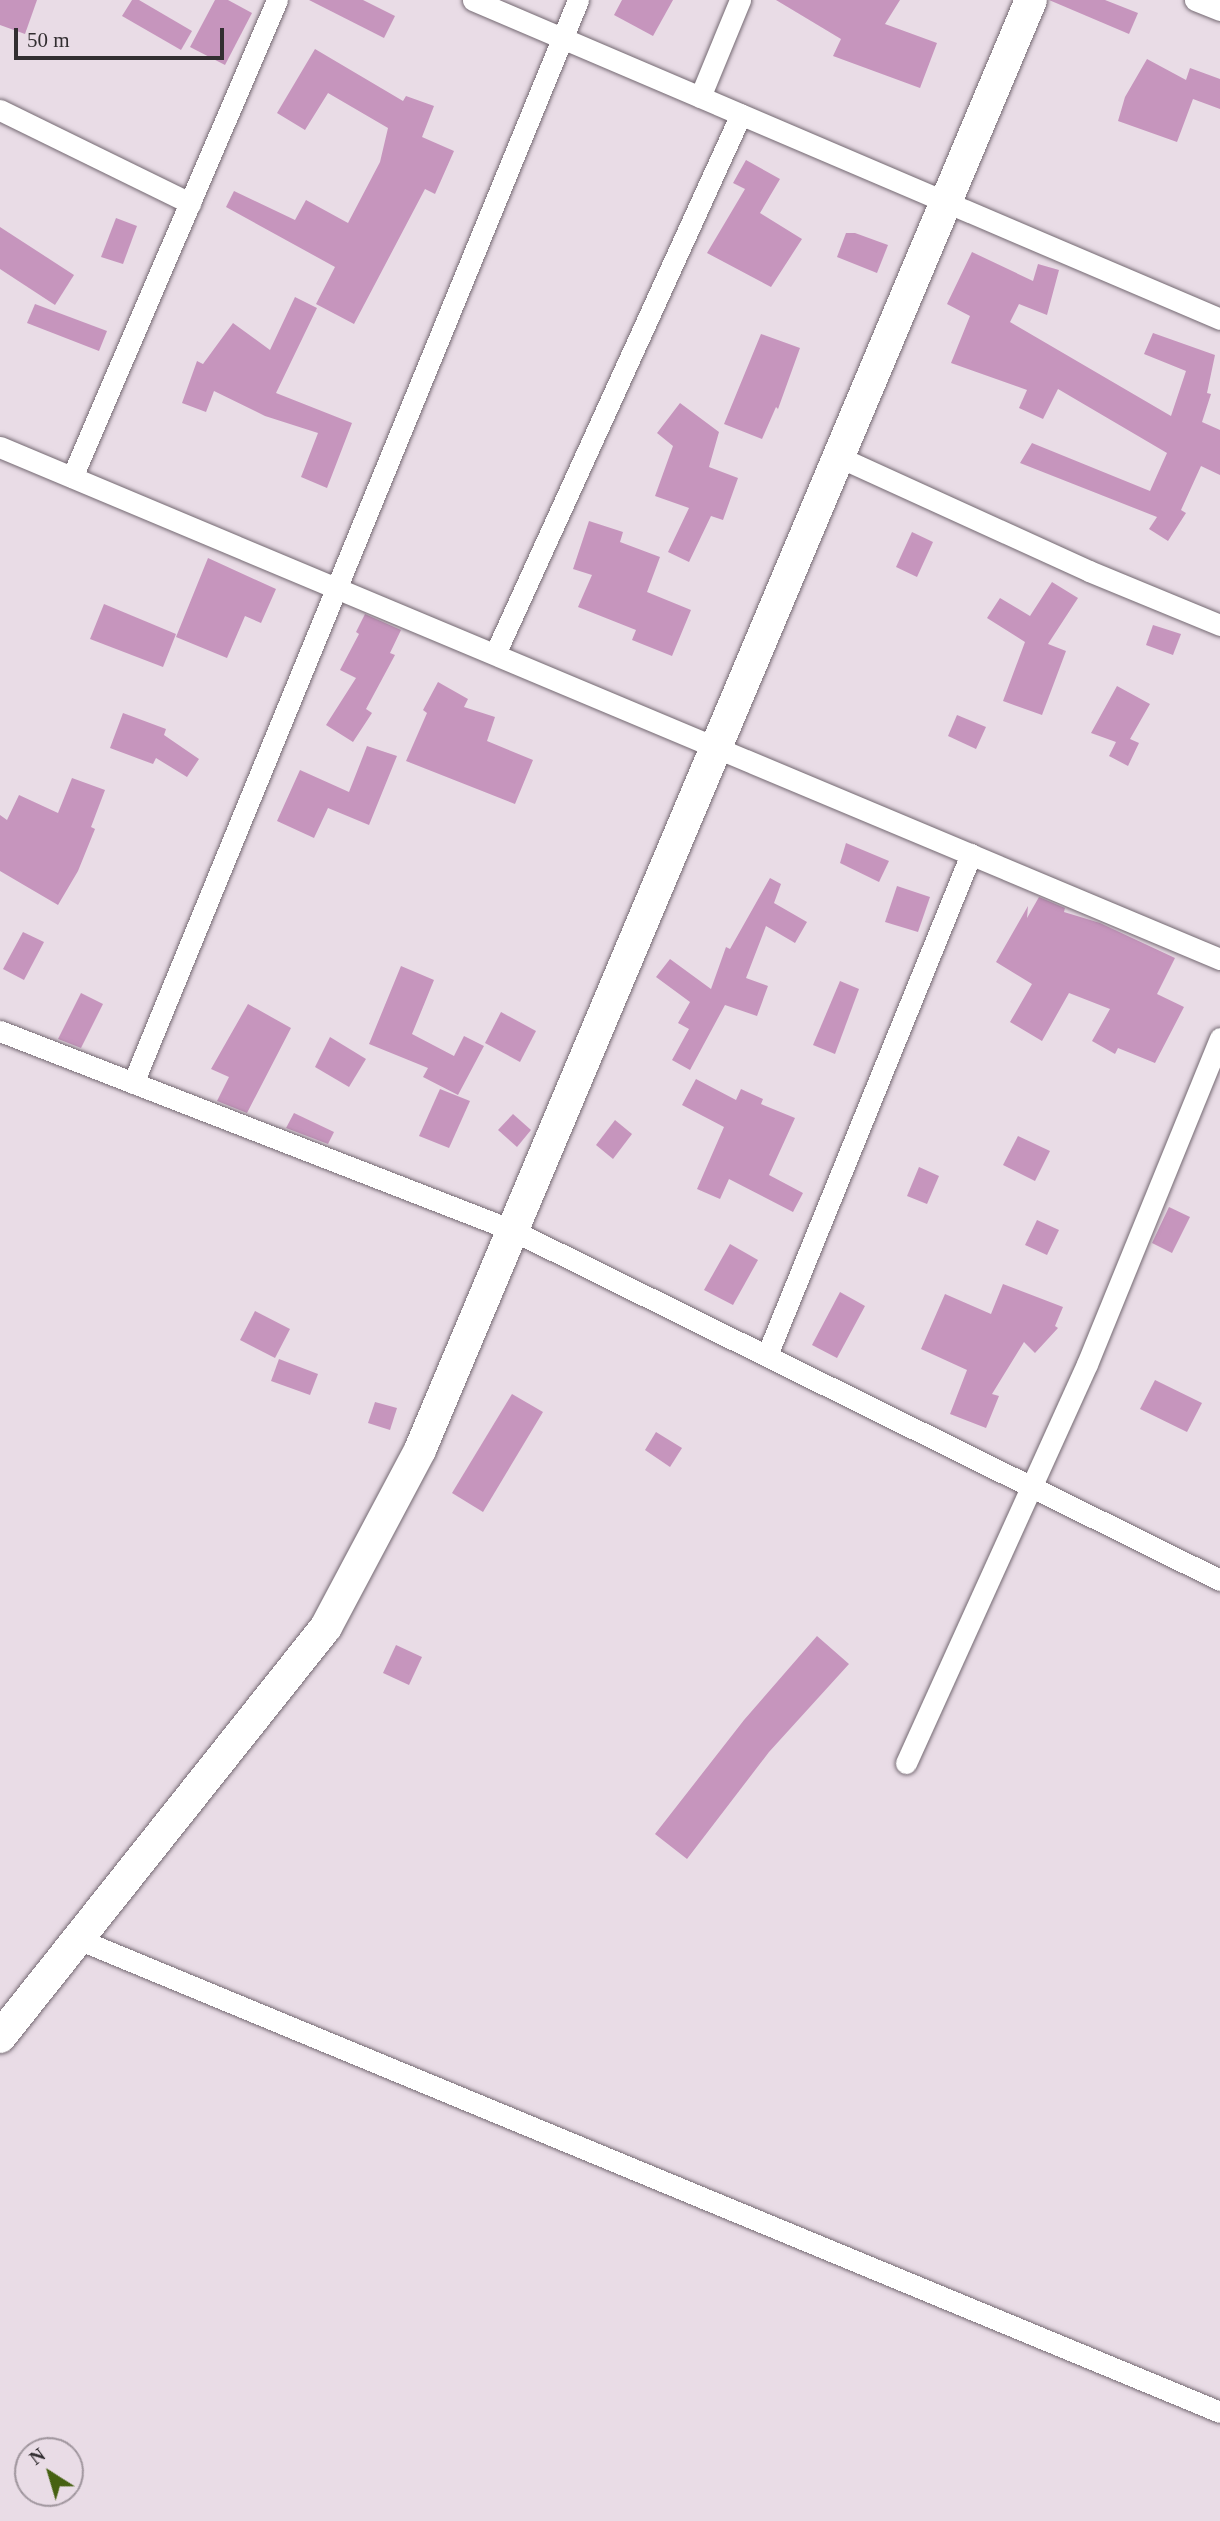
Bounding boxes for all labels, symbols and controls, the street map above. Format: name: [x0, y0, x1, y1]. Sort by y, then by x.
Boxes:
scale bar: [18, 14, 228, 58]
text: 50 m: [27, 28, 70, 52]
north arrow: [14, 2437, 84, 2507]
text: N: [25, 2444, 49, 2469]

